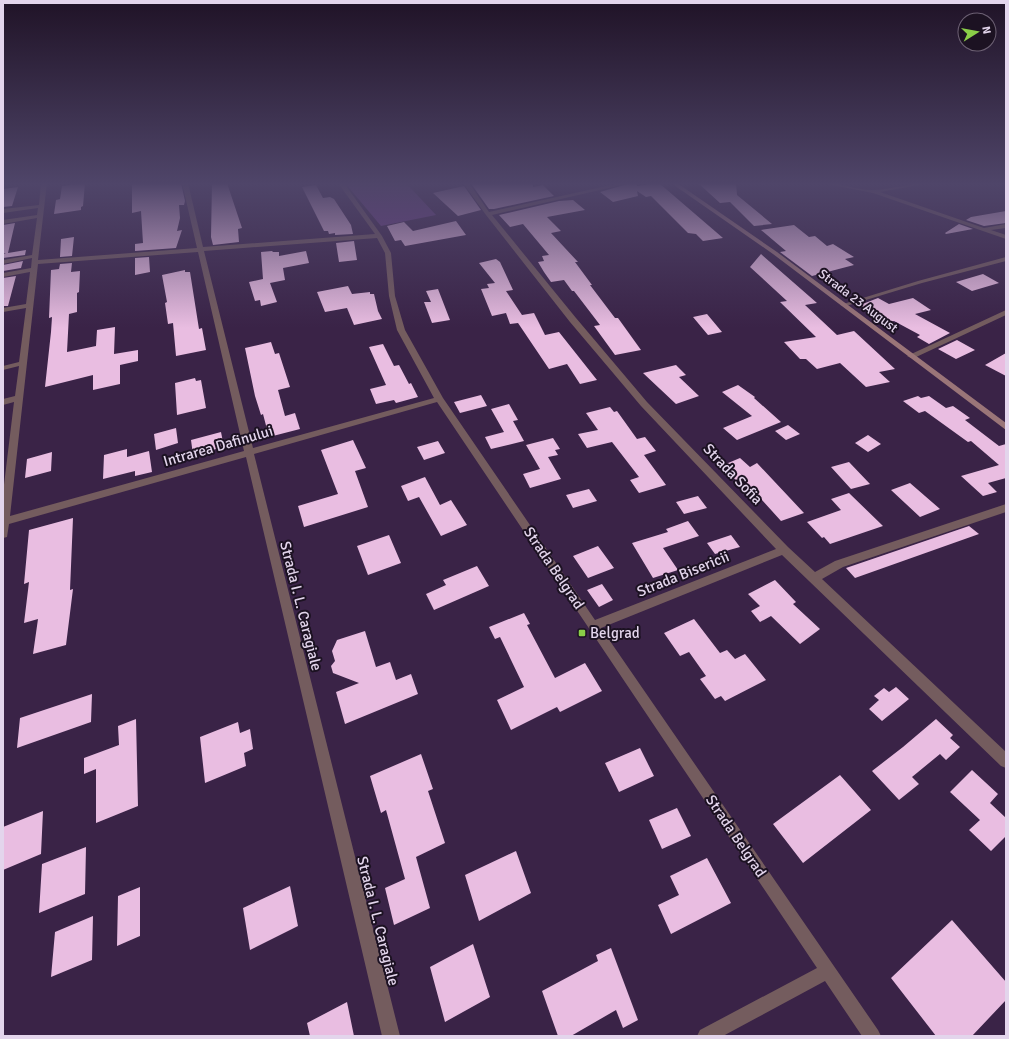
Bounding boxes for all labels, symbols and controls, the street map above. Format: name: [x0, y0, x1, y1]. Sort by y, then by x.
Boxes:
north arrow: [957, 12, 997, 52]
text: N: [979, 25, 993, 35]
street label: Strada 23 August: [815, 266, 901, 336]
street label: Intrarea Dafinului: [161, 422, 275, 470]
street label: Strada Sofia: [700, 440, 766, 508]
street label: Strada Belgrad: [520, 524, 588, 612]
street label: Strada I. L. Caragiale: [276, 539, 326, 673]
street label: Strada Bisericii: [634, 547, 732, 601]
place label: Belgrad: [590, 624, 640, 642]
marker: Belgrad: [577, 628, 587, 638]
street label: Strada Belgrad: [702, 792, 770, 880]
street label: Strada I. L. Caragiale: [353, 854, 403, 988]

